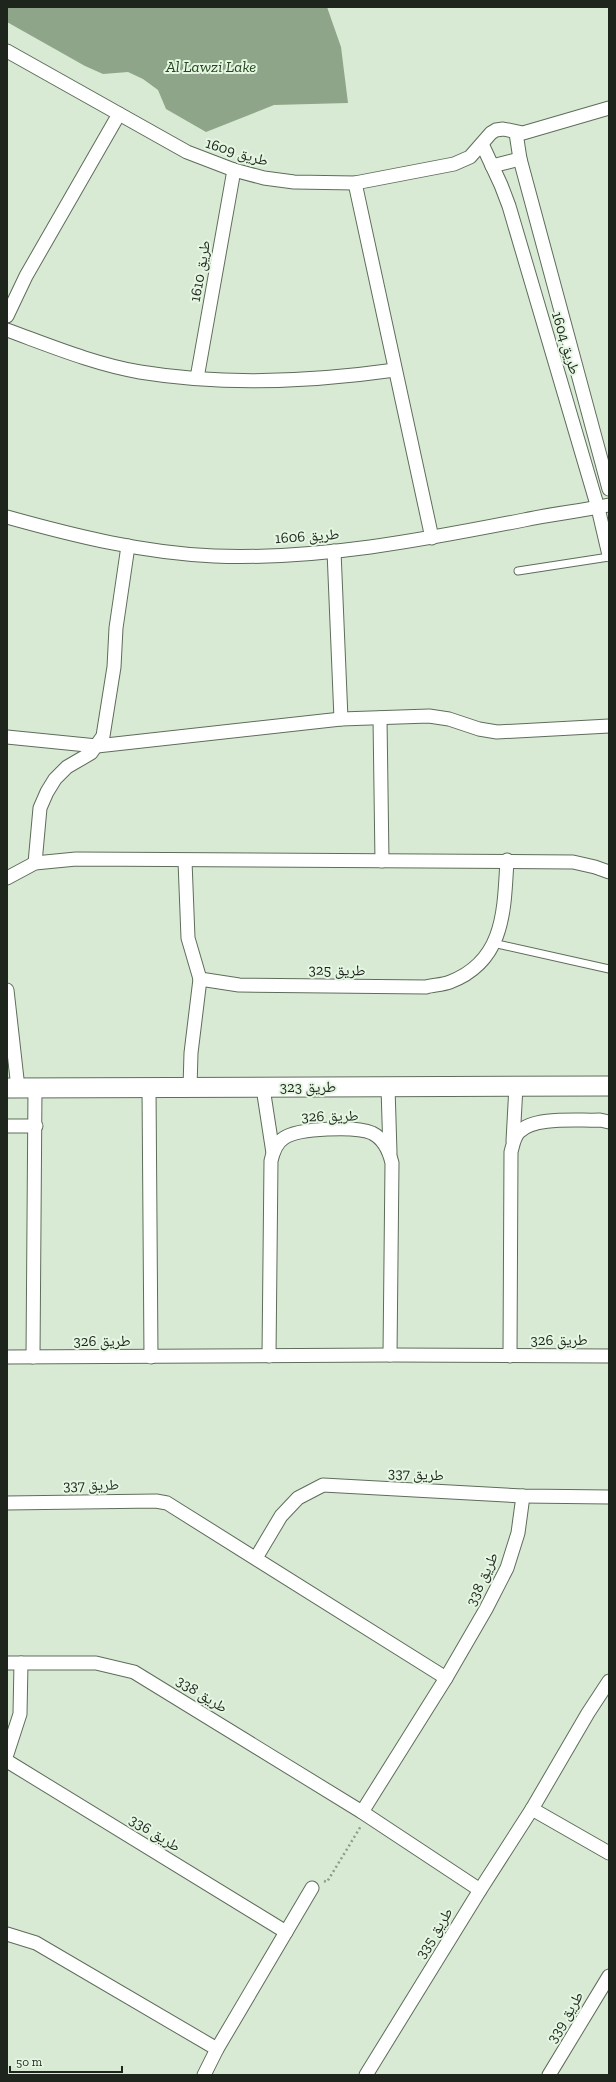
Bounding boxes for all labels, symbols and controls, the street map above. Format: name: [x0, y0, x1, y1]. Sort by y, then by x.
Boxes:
water label: Al Lawzi Lake: [165, 57, 256, 76]
street label: طريق 1609: [203, 134, 271, 171]
street label: طريق 1610: [186, 239, 215, 303]
street label: طريق 1604: [547, 309, 584, 377]
street label: طريق 1606: [274, 525, 340, 548]
street label: طريق 325: [308, 961, 366, 980]
street label: طريق 323: [280, 1078, 336, 1097]
street label: طريق 326: [301, 1107, 359, 1126]
street label: طريق 326: [530, 1331, 588, 1350]
street label: طريق 326: [73, 1332, 131, 1351]
street label: طريق 337: [388, 1464, 444, 1485]
street label: طريق 337: [63, 1476, 119, 1495]
street label: طريق 338: [462, 1549, 503, 1609]
street label: طريق 338: [173, 1671, 231, 1718]
street label: طريق 336: [126, 1810, 184, 1857]
street label: طريق 335: [411, 1904, 458, 1962]
street label: طريق 339: [543, 1988, 588, 2046]
scale bar: [10, 2048, 122, 2074]
text: 50 m: [16, 2055, 43, 2069]

